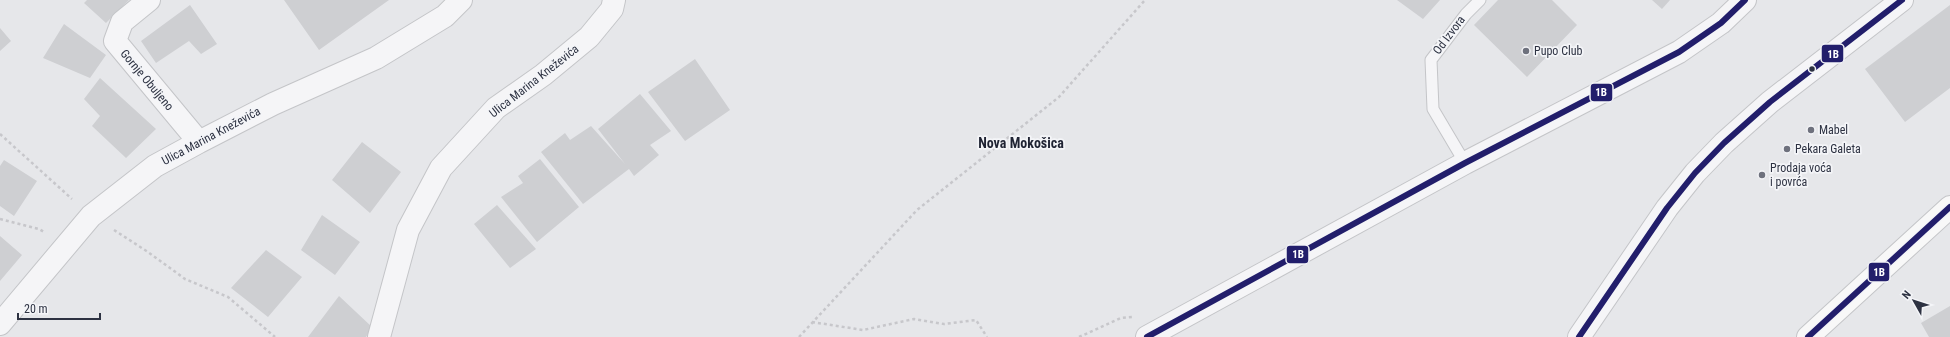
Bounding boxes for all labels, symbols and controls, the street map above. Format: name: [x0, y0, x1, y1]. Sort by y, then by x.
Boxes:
street label: Od Izvora: [1430, 13, 1468, 57]
street label: Ulica Marina Kneževića: [487, 42, 582, 120]
place label: Pupo Club: [1534, 44, 1583, 58]
line badge: 1B: [1821, 44, 1844, 63]
marker: Pupo Club: [1521, 46, 1531, 56]
street label: Gornje Obuljeno: [117, 47, 177, 113]
text: 1B: [1827, 48, 1839, 61]
unlabelled marker: [1807, 64, 1817, 74]
line badge: 1B: [1590, 83, 1613, 102]
text: 1B: [1595, 86, 1607, 99]
street label: Ulica Marina Kneževića: [159, 104, 263, 168]
place label: Mabel: [1819, 123, 1848, 137]
marker: Mabel: [1806, 125, 1816, 135]
district label: Nova Mokošica: [978, 135, 1064, 151]
place label: Pekara Galeta: [1795, 142, 1861, 156]
marker: Pekara Galeta: [1782, 144, 1792, 154]
place label: Prodaja voća i povrća: [1770, 161, 1832, 189]
marker: Prodaja voća i povrća: [1757, 170, 1767, 180]
line badge: 1B: [1286, 245, 1309, 264]
text: 1B: [1292, 248, 1304, 261]
line badge: 1B: [1868, 262, 1890, 282]
text: 1B: [1873, 266, 1885, 279]
north arrow: [1894, 281, 1934, 321]
text: N: [1899, 288, 1914, 302]
scale bar: [18, 295, 100, 321]
text: 20 m: [24, 302, 48, 316]

